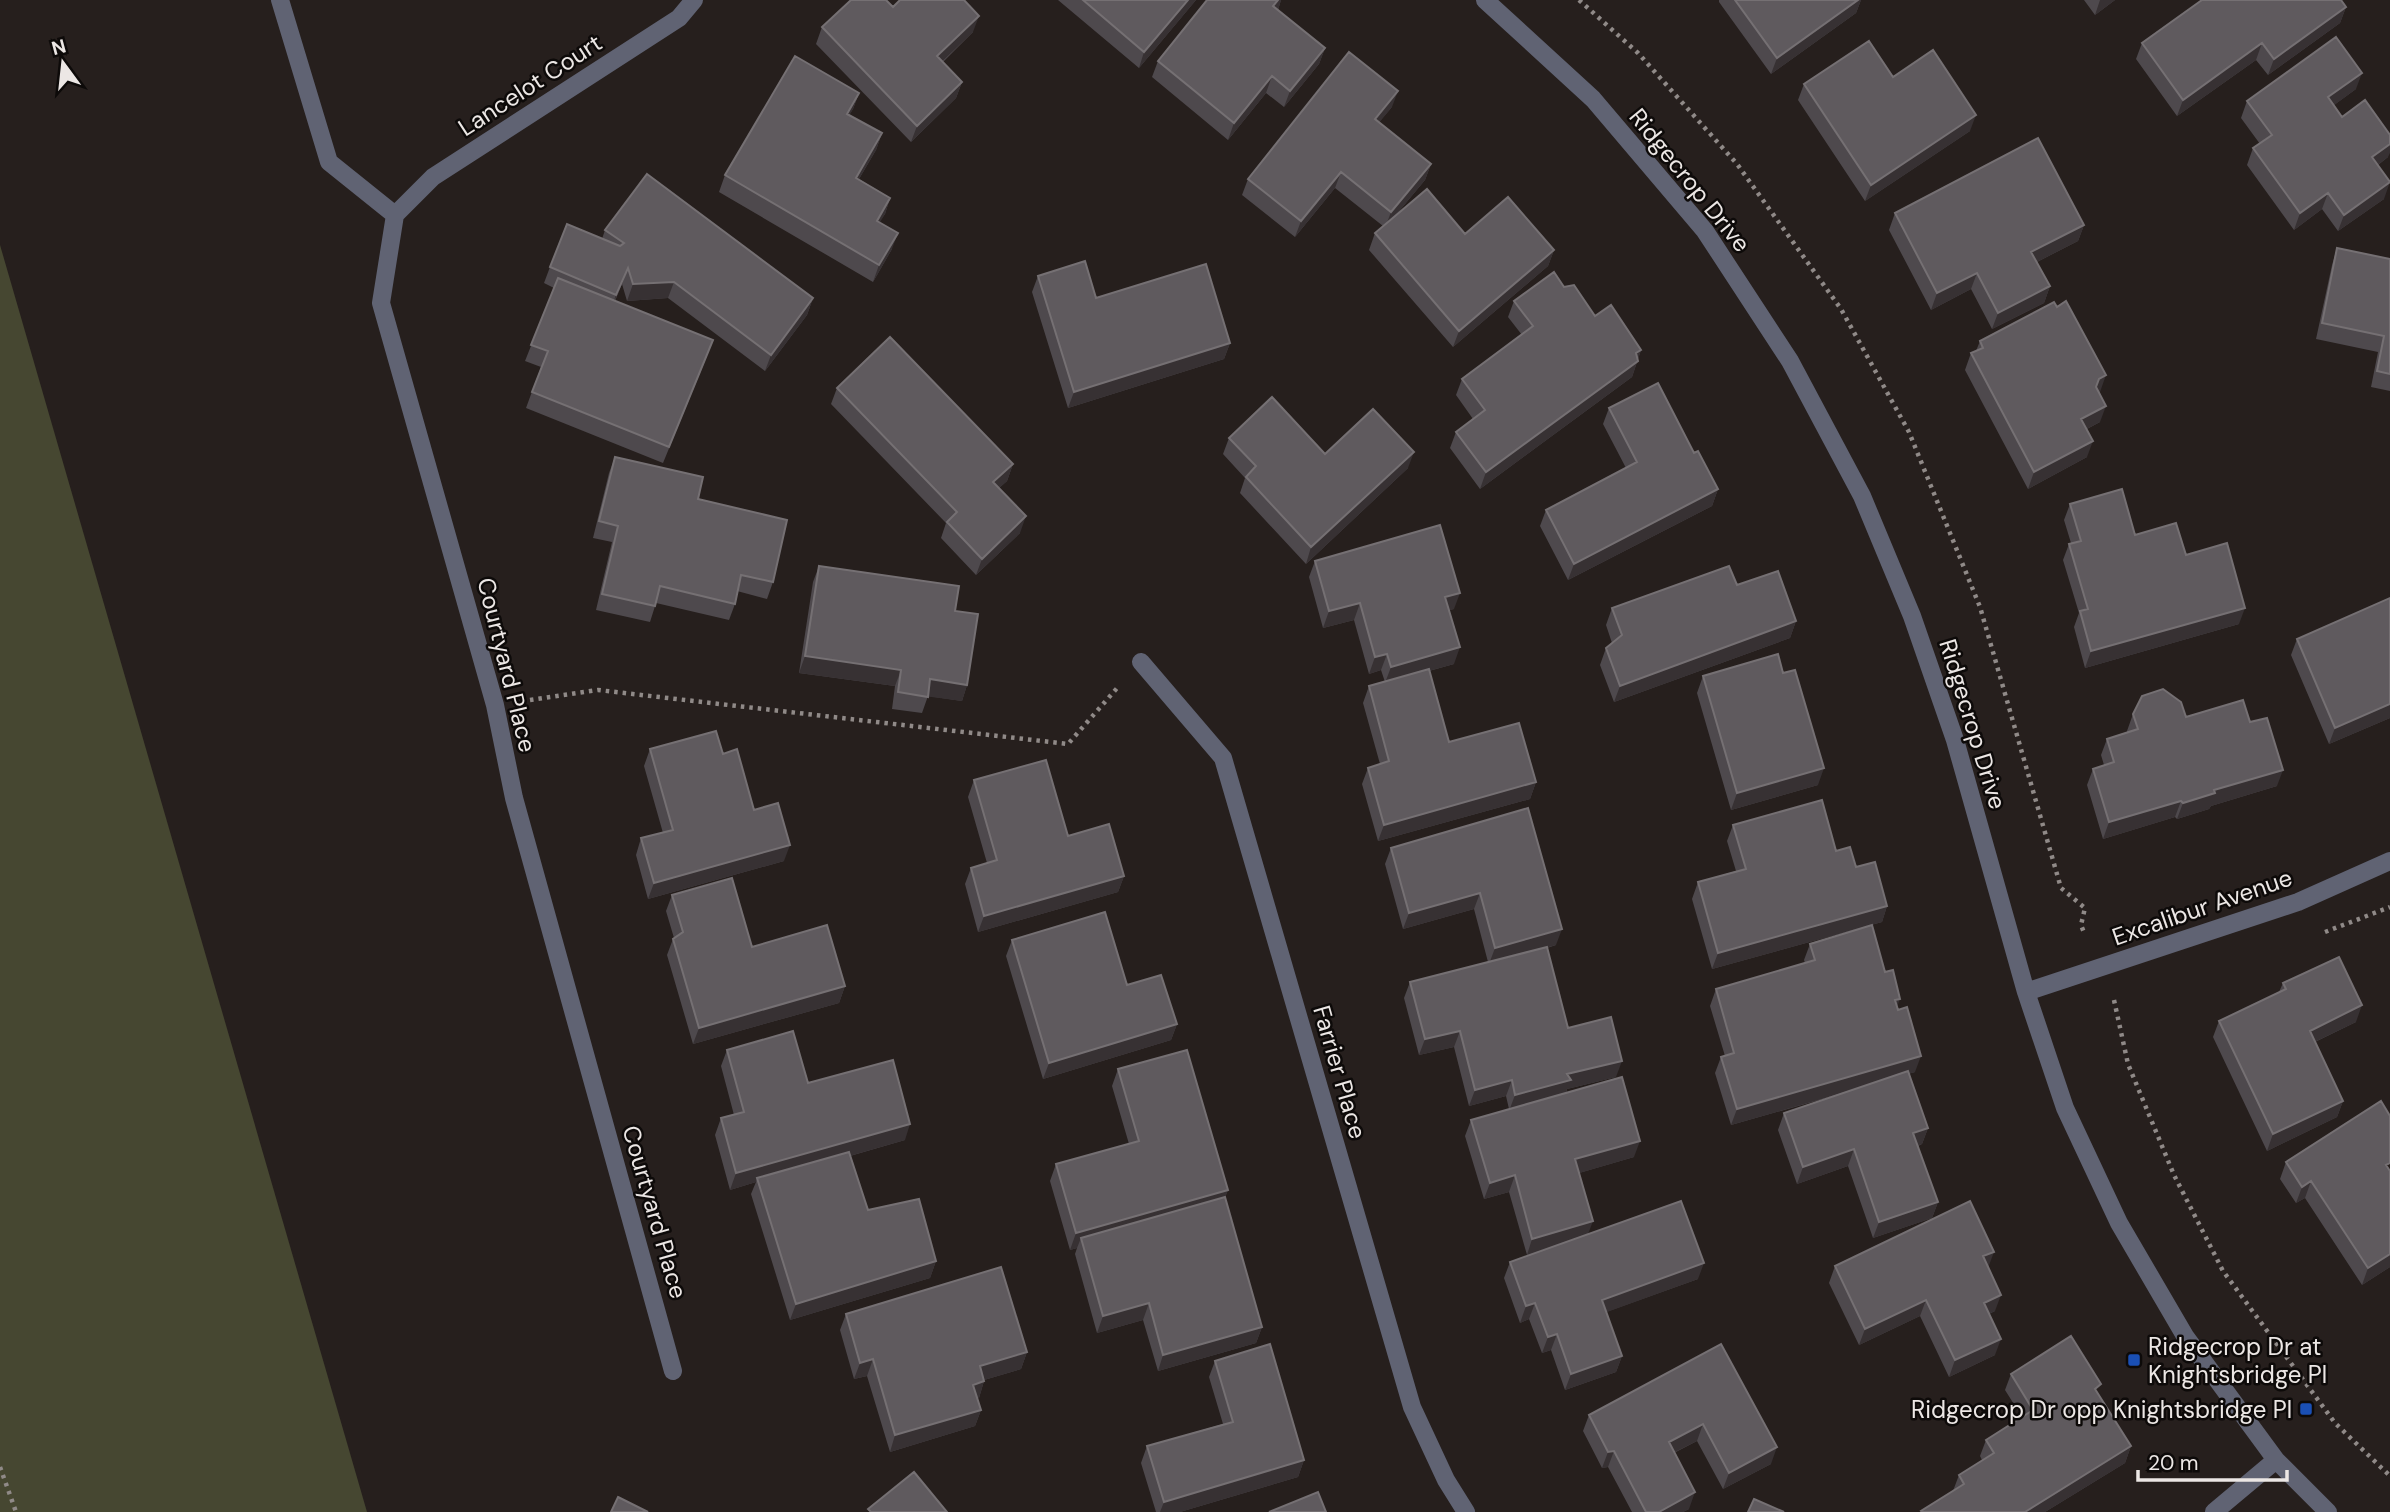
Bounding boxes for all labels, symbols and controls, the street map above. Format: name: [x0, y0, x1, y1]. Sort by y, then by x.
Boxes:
street label: Lancelot Court: [452, 27, 608, 143]
north arrow: [28, 28, 98, 98]
text: N: [49, 33, 69, 61]
street label: Ridgecrop Drive: [1623, 102, 1757, 258]
street label: Courtyard Place: [470, 575, 544, 755]
street label: Ridgecrop Drive: [1932, 635, 2014, 813]
street label: Excalibur Avenue: [2108, 862, 2296, 952]
street label: Farrier Place: [1306, 1002, 1374, 1142]
street label: Courtyard Place: [615, 1122, 695, 1302]
place label: Ridgecrop Dr at Knightsbridge Pl: [2148, 1331, 2327, 1390]
marker: Ridgecrop Dr at Knightsbridge Pl: [2126, 1352, 2142, 1368]
place label: Ridgecrop Dr opp Knightsbridge Pl: [1911, 1394, 2292, 1425]
marker: Ridgecrop Dr opp Knightsbridge Pl: [2298, 1401, 2314, 1417]
scale bar: [2138, 1438, 2287, 1482]
text: 20 m: [2148, 1449, 2199, 1477]

